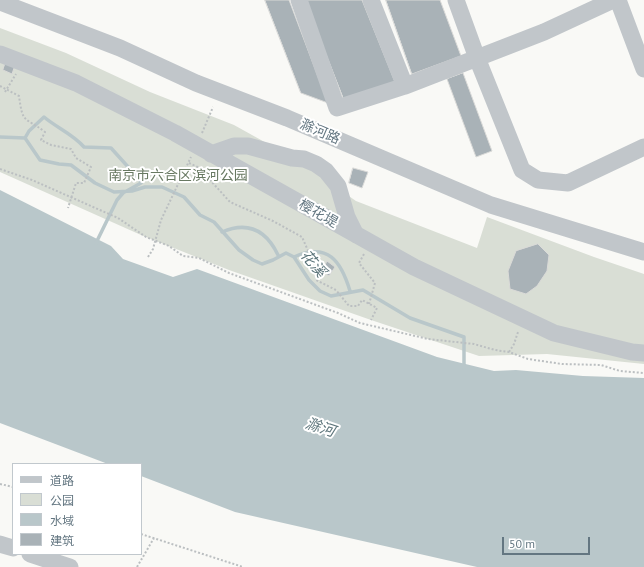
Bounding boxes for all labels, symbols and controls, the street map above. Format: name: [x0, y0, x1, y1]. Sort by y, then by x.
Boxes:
street label: 滁河路: [297, 116, 343, 148]
park label: 南京市六合区滨河公园: [108, 168, 248, 184]
street label: 樱花堤: [296, 196, 340, 232]
water label: 花溪: [296, 247, 330, 281]
water label: 滁河: [303, 415, 337, 441]
legend: [12, 463, 142, 555]
text: 道路: [50, 473, 74, 488]
text: 公园: [50, 493, 74, 508]
text: 水域: [50, 513, 74, 528]
scale bar: [504, 529, 592, 555]
text: 建筑: [50, 533, 74, 548]
text: 50 m: [509, 536, 535, 551]

